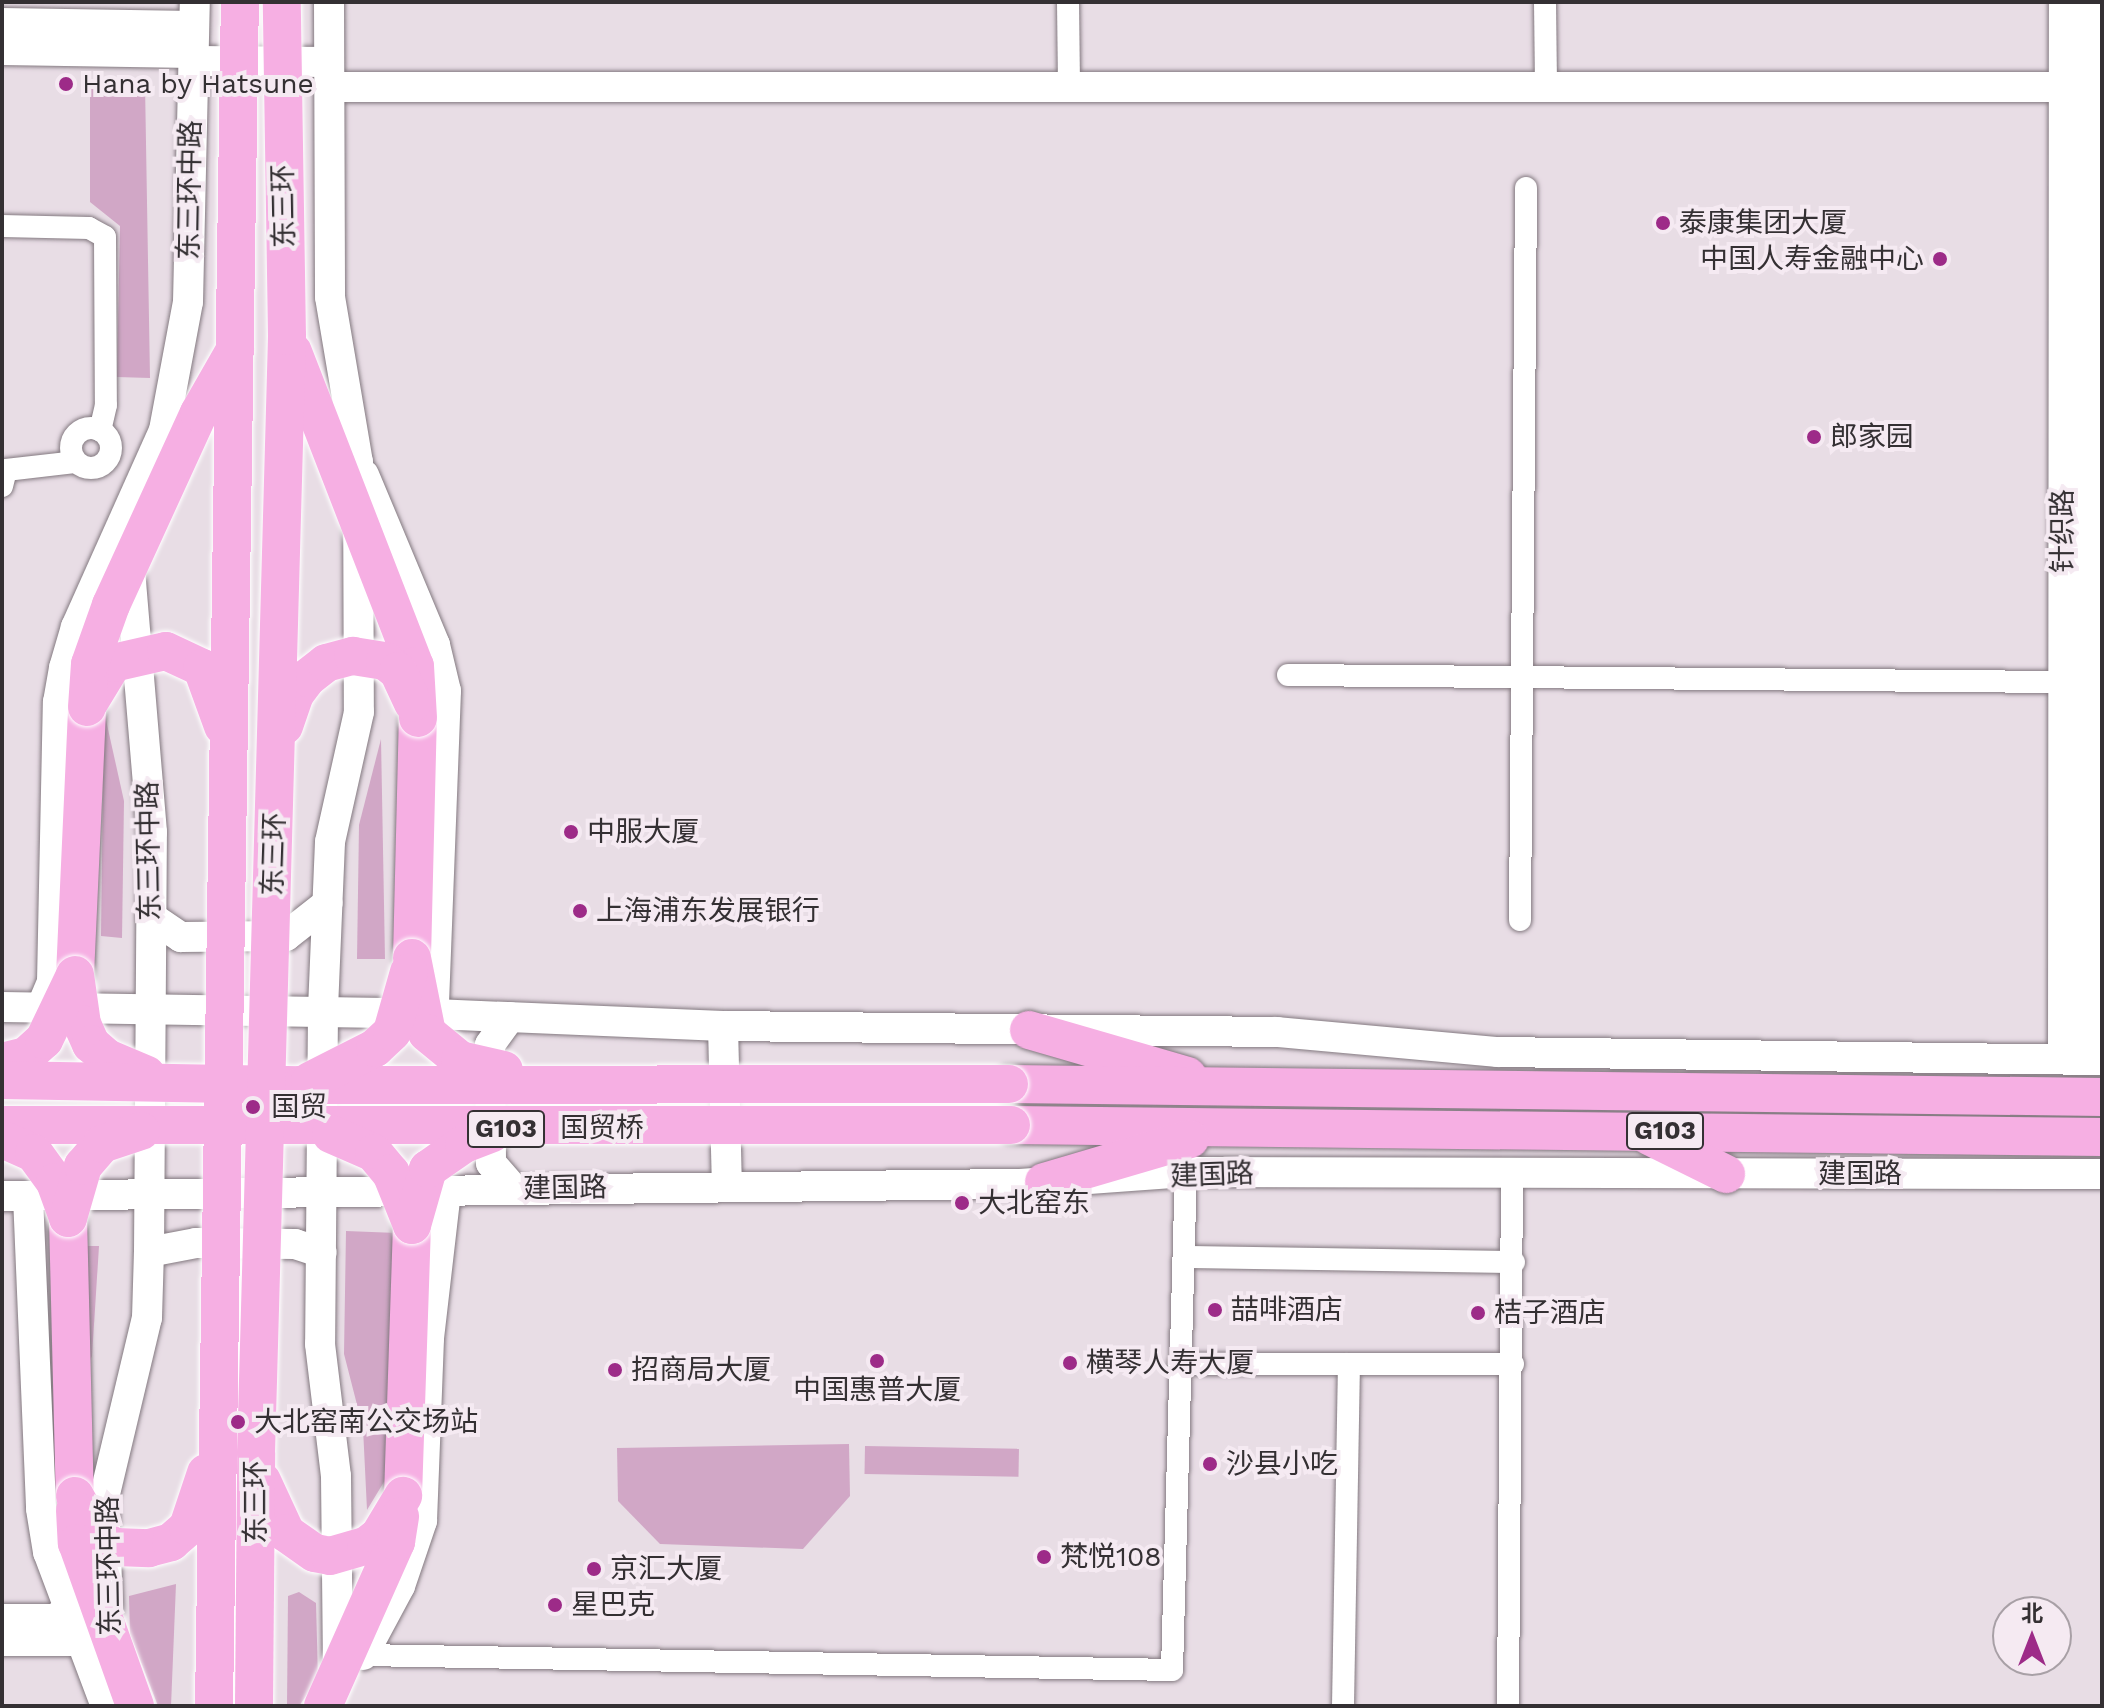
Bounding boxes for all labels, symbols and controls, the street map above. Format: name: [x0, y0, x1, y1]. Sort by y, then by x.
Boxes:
place label: Hana by Hatsune: [82, 67, 315, 101]
marker: Hana by Hatsune: [57, 75, 75, 93]
street label: 东三环中路: [172, 120, 208, 260]
street label: 东三环: [266, 164, 302, 248]
place label: 泰康集团大厦: [1679, 206, 1847, 240]
marker: 泰康集团大厦: [1654, 214, 1672, 232]
place label: 中国人寿金融中心: [1700, 242, 1924, 276]
marker: 中国人寿金融中心: [1931, 250, 1949, 268]
place label: 郎家园: [1830, 420, 1914, 454]
marker: 郎家园: [1805, 428, 1823, 446]
street label: 针织路: [2046, 489, 2080, 573]
street label: 东三环中路: [131, 781, 167, 921]
street label: 东三环: [256, 811, 292, 897]
place label: 中服大厦: [587, 815, 699, 849]
marker: 中服大厦: [562, 823, 580, 841]
place label: 上海浦东发展银行: [596, 894, 820, 928]
marker: 上海浦东发展银行: [571, 902, 589, 920]
place label: 国贸: [271, 1090, 327, 1124]
marker: 国贸: [242, 1096, 264, 1118]
road number: G103: [466, 1107, 546, 1151]
road number: G103: [1625, 1109, 1705, 1153]
street label: 国贸桥: [560, 1111, 644, 1145]
street label: 建国路: [1169, 1157, 1255, 1193]
street label: 建国路: [1818, 1157, 1902, 1191]
street label: 建国路: [523, 1170, 607, 1206]
place label: 大北窑东: [978, 1186, 1090, 1220]
marker: 大北窑东: [953, 1194, 971, 1212]
place label: 喆啡酒店: [1231, 1293, 1343, 1327]
place label: 桔子酒店: [1494, 1296, 1606, 1330]
marker: 喆啡酒店: [1206, 1301, 1224, 1319]
marker: 桔子酒店: [1469, 1304, 1487, 1322]
place label: 横琴人寿大厦: [1086, 1346, 1254, 1380]
marker: 中国惠普大厦: [868, 1352, 886, 1370]
place label: 招商局大厦: [631, 1353, 771, 1387]
marker: 横琴人寿大厦: [1061, 1354, 1079, 1372]
marker: 招商局大厦: [606, 1361, 624, 1379]
place label: 中国惠普大厦: [793, 1373, 961, 1407]
place label: 大北窑南公交场站: [254, 1405, 478, 1439]
marker: 大北窑南公交场站: [229, 1413, 247, 1431]
place label: 沙县小吃: [1226, 1447, 1338, 1481]
marker: 沙县小吃: [1201, 1455, 1219, 1473]
street label: 东三环: [239, 1460, 273, 1544]
street label: 东三环中路: [91, 1496, 127, 1636]
place label: 梵悦108: [1060, 1540, 1162, 1574]
marker: 梵悦108: [1035, 1548, 1053, 1566]
place label: 京汇大厦: [610, 1552, 722, 1586]
marker: 京汇大厦: [585, 1560, 603, 1578]
place label: 星巴克: [571, 1588, 655, 1622]
marker: 星巴克: [546, 1596, 564, 1614]
north arrow: [1992, 1596, 2072, 1676]
text: 北: [2021, 1601, 2043, 1626]

